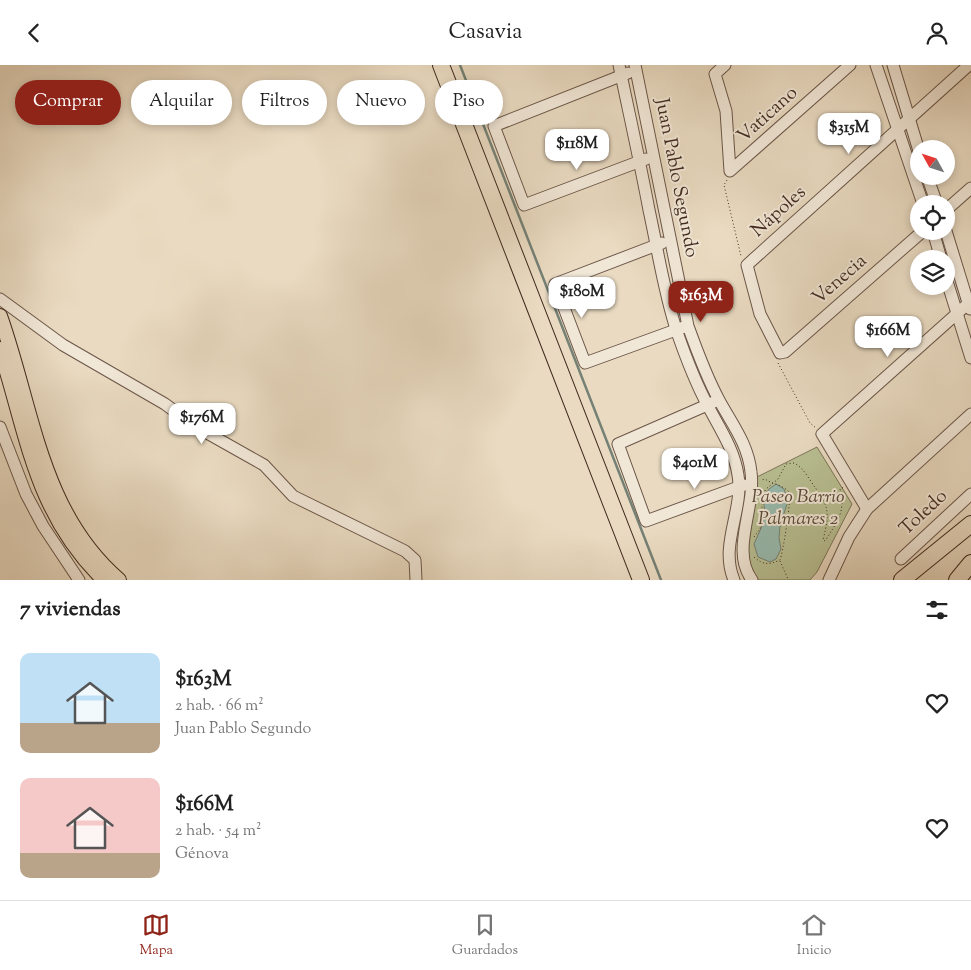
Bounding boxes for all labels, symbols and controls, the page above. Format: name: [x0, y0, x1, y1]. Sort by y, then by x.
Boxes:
text: Casavia: [449, 17, 522, 49]
icon: back: [20, 19, 48, 47]
icon: person: [923, 19, 951, 47]
chip: Comprar: [15, 80, 121, 125]
chip: Alquilar: [131, 80, 232, 125]
chip: Filtros: [242, 80, 327, 125]
chip: Nuevo: [337, 80, 425, 125]
chip: Piso: [435, 80, 503, 125]
street label: Vaticano: [732, 80, 804, 150]
street label: Juan Pablo Segundo: [647, 95, 705, 260]
pin: $315M: [814, 113, 884, 155]
text: $315M: [829, 117, 869, 140]
pin: $118M: [542, 129, 612, 171]
text: $118M: [556, 133, 598, 156]
north arrow: [910, 140, 955, 185]
map controls: [910, 140, 955, 295]
street label: Nápoles: [745, 180, 813, 244]
button: locate: [910, 195, 955, 240]
street label: Venecia: [807, 248, 874, 312]
button: layers: [910, 250, 955, 295]
pin: $180M: [547, 277, 617, 319]
text: $180M: [560, 281, 604, 304]
pin: $163M: [666, 281, 736, 323]
text: $163M: [679, 285, 723, 308]
pin: $166M: [853, 315, 923, 358]
text: $166M: [866, 320, 910, 343]
pin: $176M: [167, 403, 237, 445]
text: $176M: [180, 407, 224, 430]
pin: $401M: [660, 447, 730, 490]
text: $401M: [673, 452, 717, 475]
park label: Paseo Barrio Palmares 2: [751, 484, 845, 533]
street label: Toledo: [894, 484, 954, 542]
text: 7 viviendas: [20, 595, 120, 625]
icon: filters: [923, 596, 951, 624]
text: $163M: [175, 665, 232, 695]
icon: home: [60, 673, 120, 733]
icon: heart: [923, 689, 951, 717]
text: 2 hab. · 66 m²: [175, 695, 264, 718]
text: Juan Pablo Segundo: [175, 718, 311, 741]
text: $166M: [175, 790, 234, 820]
icon: home: [60, 798, 120, 858]
icon: heart: [923, 814, 951, 842]
text: 2 hab. · 54 m²: [175, 820, 261, 843]
text: Génova: [175, 843, 229, 866]
tab: Mapa: [139, 911, 173, 961]
tab: Guardados: [452, 911, 518, 961]
tab: Inicio: [797, 911, 832, 961]

